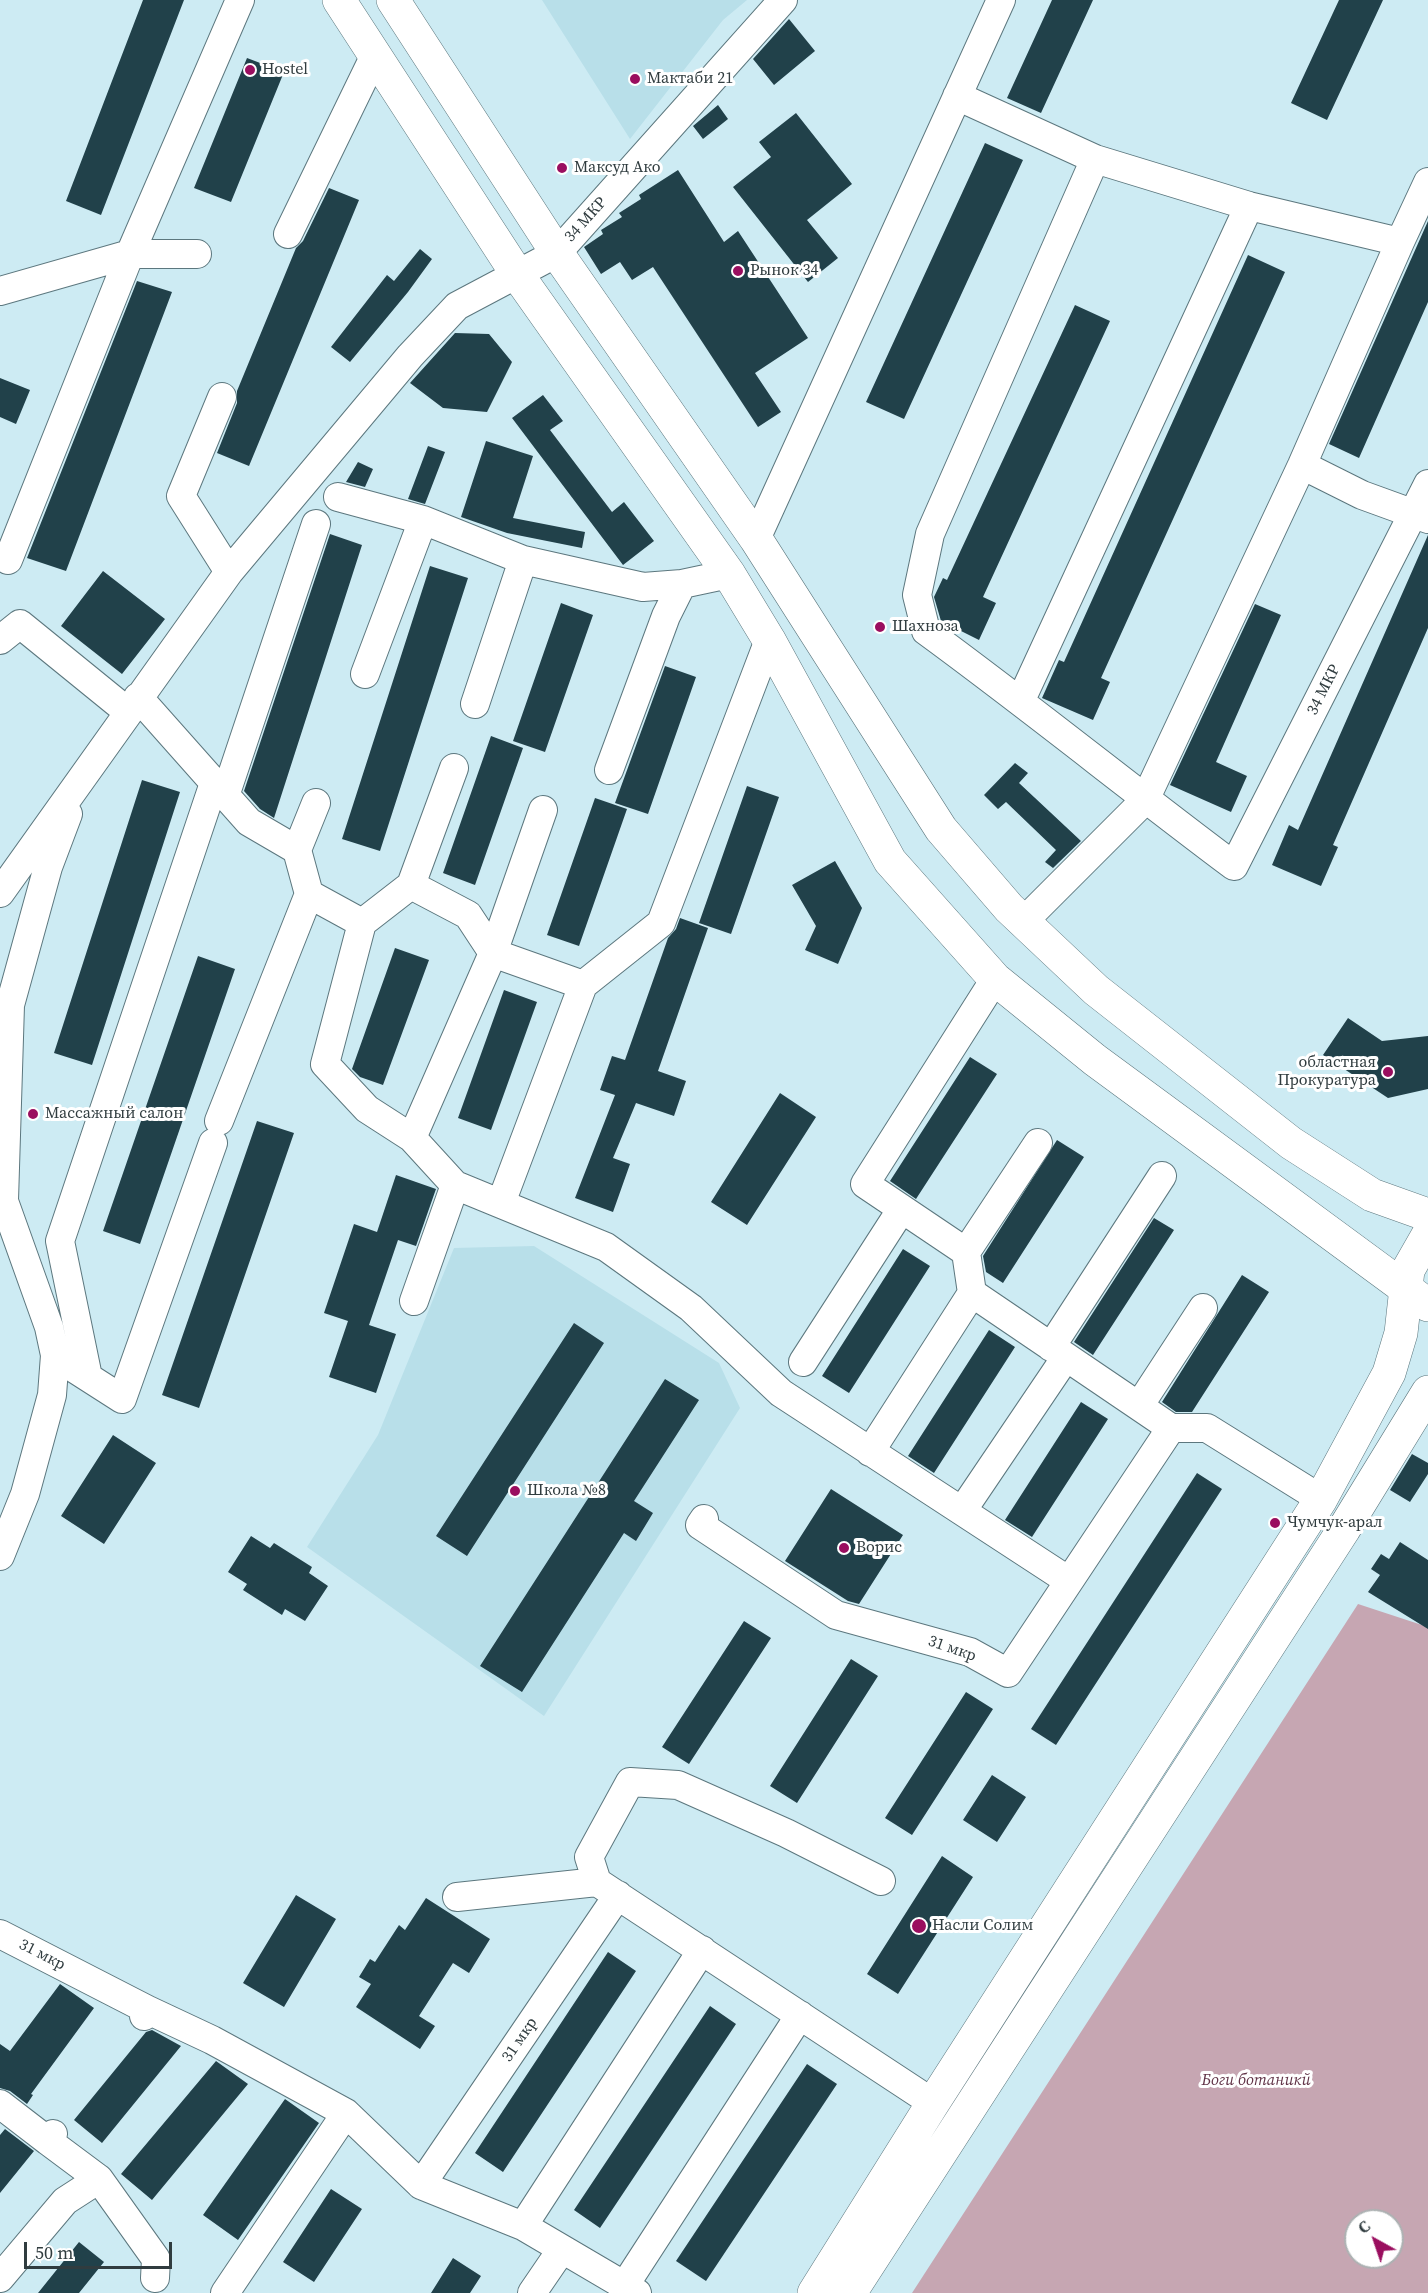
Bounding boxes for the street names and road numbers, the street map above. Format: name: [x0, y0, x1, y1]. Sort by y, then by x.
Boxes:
street label: 34 МКР: [561, 193, 611, 247]
street label: 34 МКР: [1303, 662, 1345, 718]
street label: 31 мкр: [925, 1632, 979, 1666]
street label: 31 мкр: [16, 1935, 68, 1975]
street label: 31 мкр: [498, 2014, 542, 2066]

